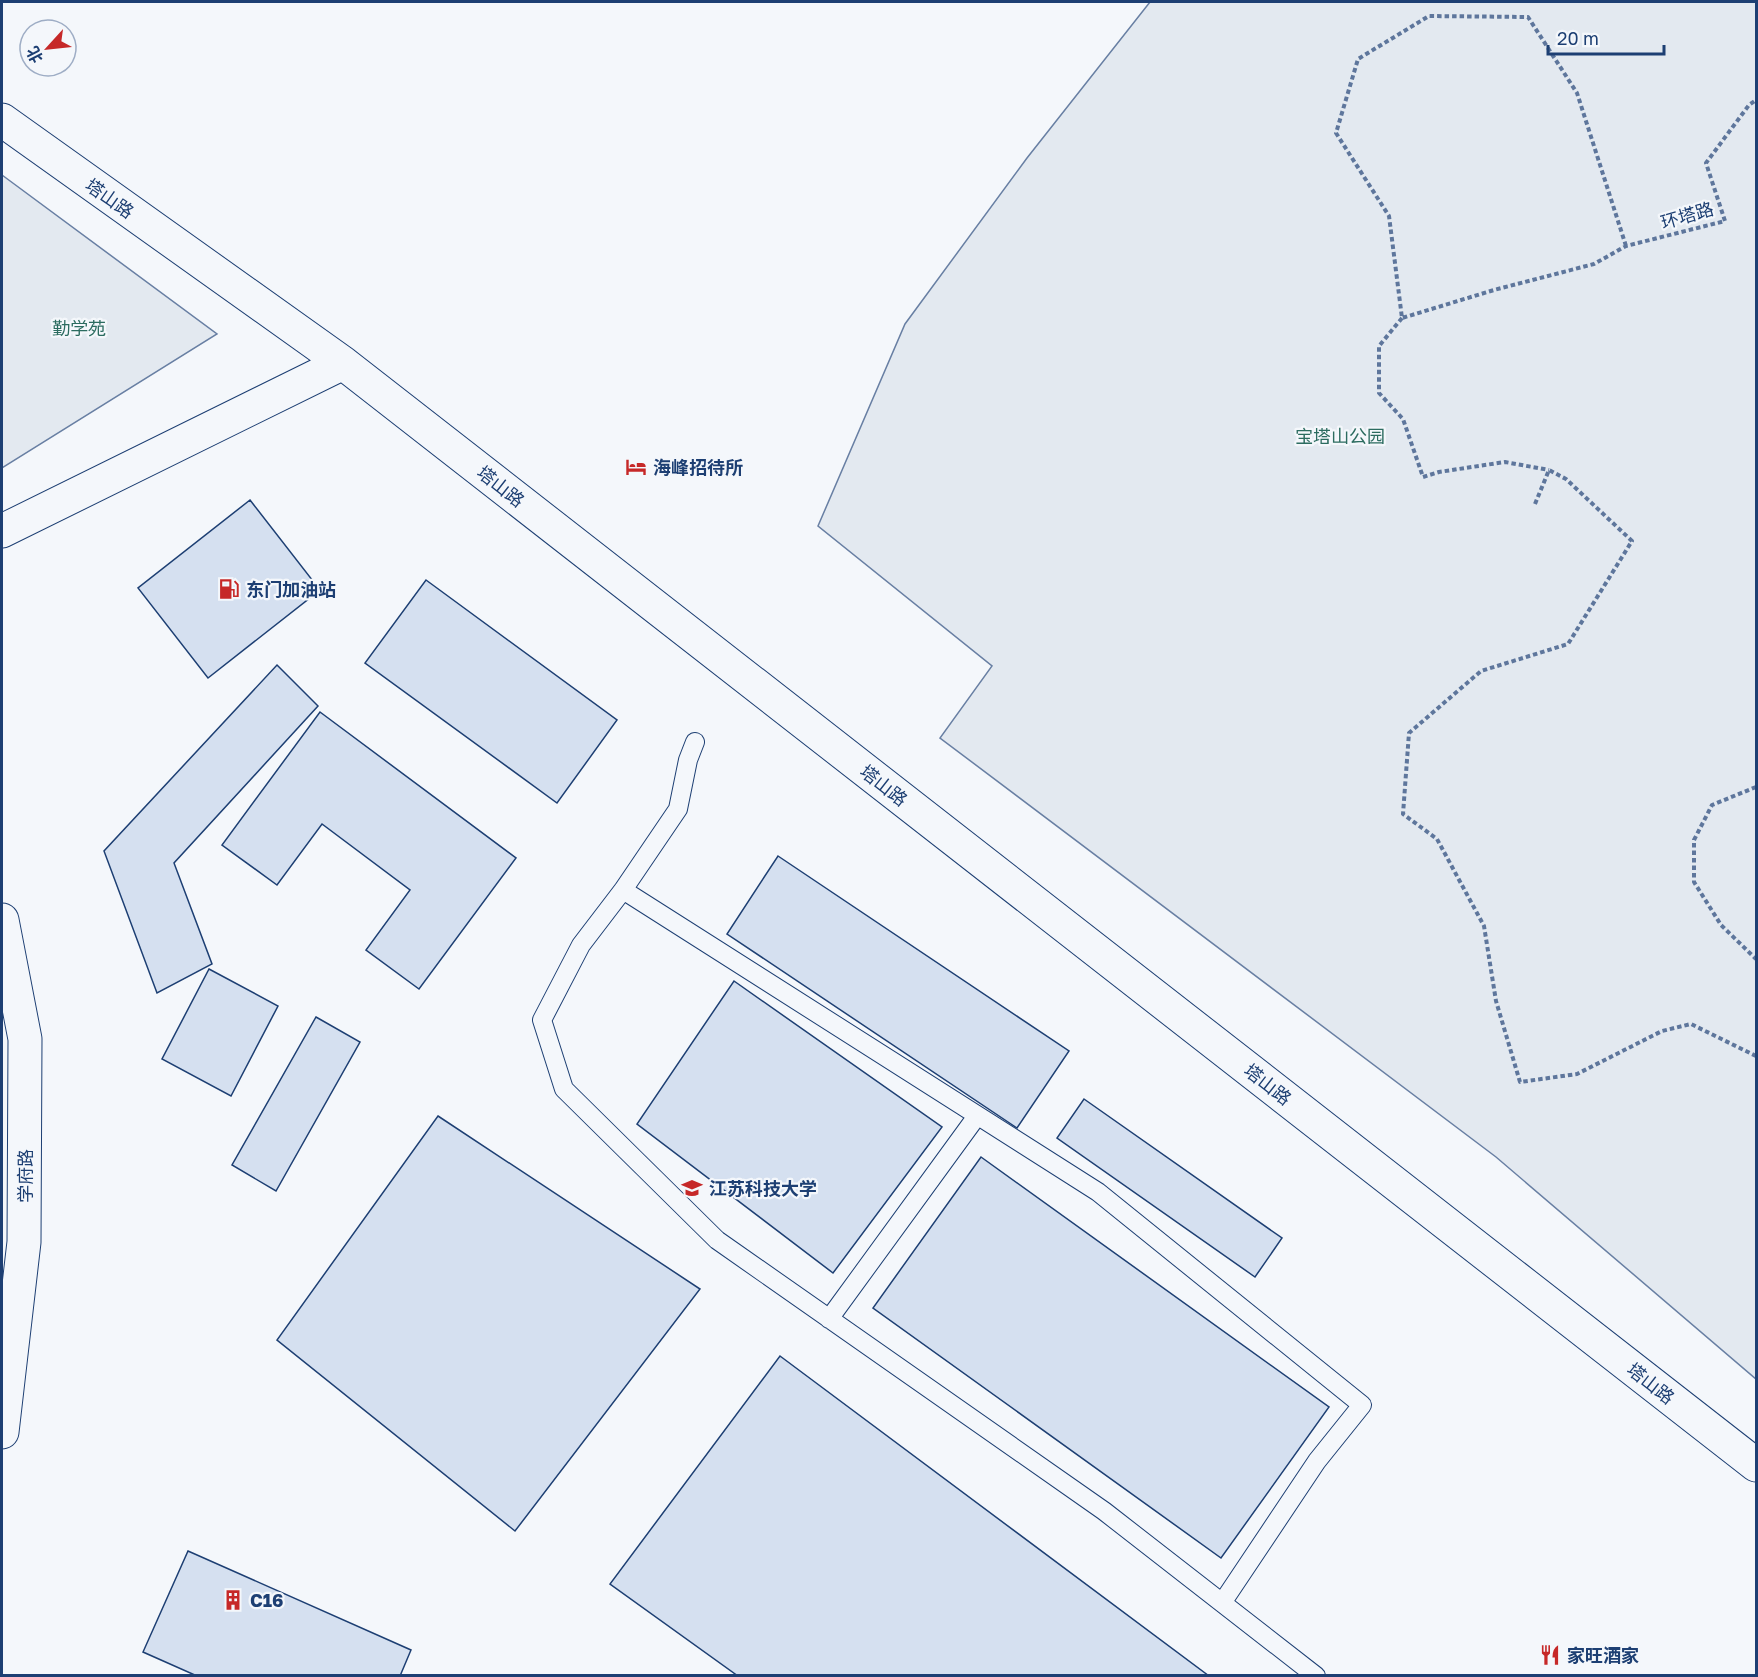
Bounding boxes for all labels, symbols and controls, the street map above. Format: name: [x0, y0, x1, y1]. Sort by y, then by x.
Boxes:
north arrow: [18, 18, 78, 78]
scale bar: [1548, 18, 1664, 56]
text: 20 m: [1557, 27, 1599, 49]
text: 北: [22, 43, 47, 66]
street label: 塔山路: [82, 174, 138, 222]
street label: 环塔路: [1658, 197, 1716, 233]
park label: 勤学苑: [52, 317, 106, 339]
park label: 宝塔山公园: [1295, 425, 1385, 447]
hotel icon: 海峰招待所: [624, 455, 648, 479]
place label: 海峰招待所: [653, 456, 743, 478]
street label: 塔山路: [473, 461, 529, 511]
fuel station icon: 东门加油站: [217, 577, 241, 601]
place label: 东门加油站: [246, 578, 336, 600]
street label: 塔山路: [856, 760, 912, 810]
street label: 塔山路: [1240, 1059, 1296, 1109]
street label: 学府路: [14, 1149, 36, 1203]
school or university icon: 江苏科技大学: [680, 1176, 704, 1200]
place label: 江苏科技大学: [709, 1177, 817, 1199]
street label: 塔山路: [1623, 1358, 1679, 1408]
building icon: C16: [221, 1588, 245, 1612]
place label: C16: [250, 1589, 283, 1611]
restaurant icon: 家旺酒家: [1538, 1643, 1562, 1667]
place label: 家旺酒家: [1567, 1644, 1639, 1666]

